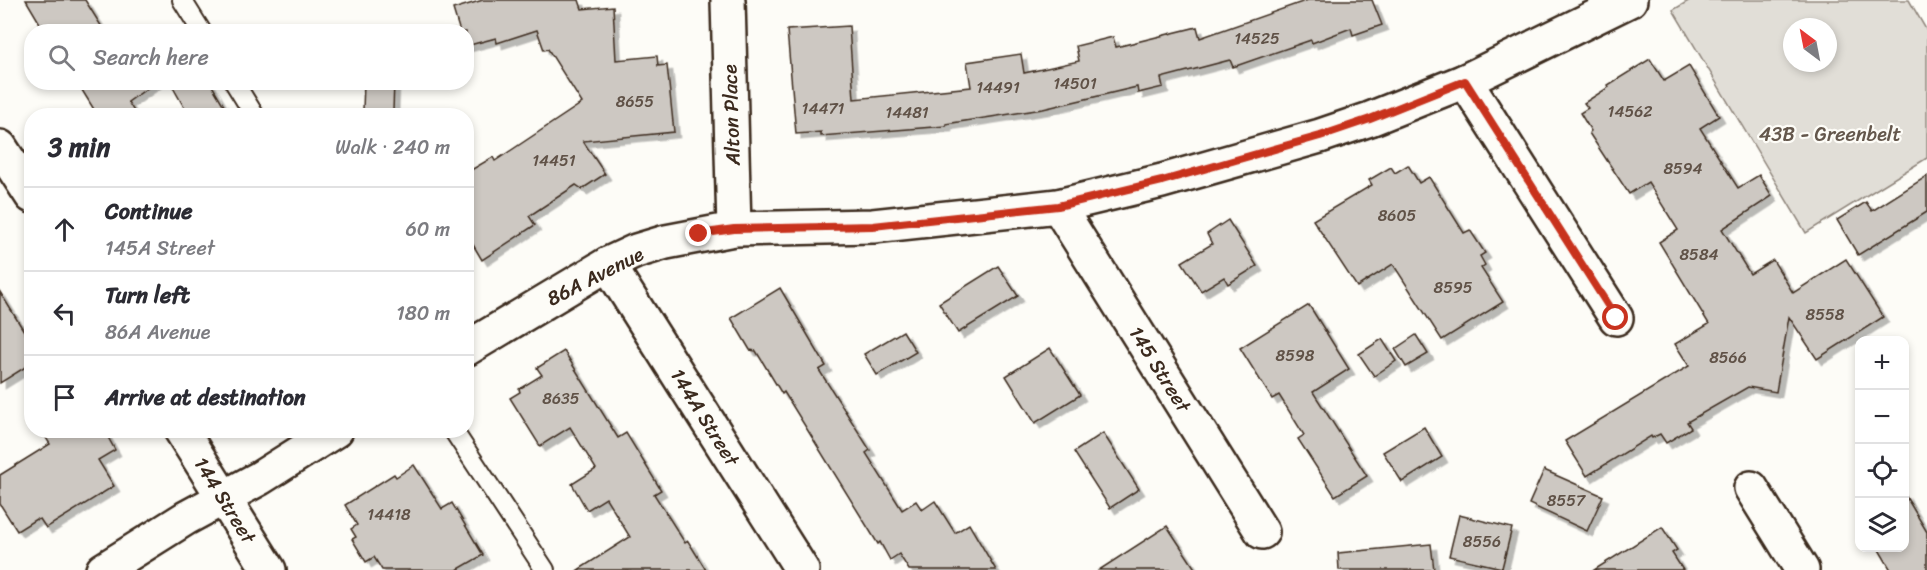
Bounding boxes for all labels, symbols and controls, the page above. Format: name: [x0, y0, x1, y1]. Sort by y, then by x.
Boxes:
north arrow: [1783, 18, 1837, 72]
search box: [24, 24, 474, 90]
house number: 14525: [1234, 24, 1280, 53]
text: Search here: [93, 38, 209, 77]
icon: search: [45, 41, 78, 74]
street label: Alton Place: [712, 63, 751, 167]
house number: 14501: [1053, 69, 1097, 98]
house number: 14491: [976, 73, 1020, 102]
house number: 8655: [616, 87, 654, 116]
house number: 14471: [802, 94, 845, 123]
house number: 14562: [1608, 97, 1652, 126]
house number: 14481: [885, 98, 929, 127]
park label: 43B - Greenbelt: [1759, 117, 1902, 152]
text: 3 min: [48, 124, 110, 170]
text: Walk · 240 m: [335, 130, 450, 165]
house number: 14451: [532, 146, 576, 175]
house number: 8594: [1663, 154, 1703, 183]
text: Continue: [105, 192, 193, 231]
house number: 8605: [1378, 201, 1417, 230]
text: 60 m: [405, 212, 450, 247]
icon: ahead: [48, 213, 81, 246]
route end: [685, 220, 711, 246]
text: 145A Street: [105, 231, 215, 266]
street label: 86A Avenue: [540, 237, 650, 316]
house number: 8584: [1679, 240, 1719, 269]
house number: 8595: [1433, 273, 1473, 302]
text: Turn left: [105, 276, 190, 315]
text: 180 m: [396, 296, 450, 331]
icon: left: [48, 297, 81, 330]
house number: 8558: [1806, 300, 1845, 329]
route start: [1602, 304, 1628, 330]
text: 86A Avenue: [105, 315, 210, 350]
street label: 145 Street: [1119, 319, 1201, 420]
map controls: [1855, 336, 1909, 552]
button: +: [1855, 336, 1909, 390]
house number: 8598: [1276, 341, 1315, 370]
house number: 8566: [1709, 343, 1747, 372]
street label: 144A Street: [661, 361, 749, 474]
text: Arrive at destination: [105, 378, 306, 417]
icon: arrive: [48, 381, 81, 414]
house number: 8635: [542, 384, 580, 413]
button: −: [1855, 390, 1909, 444]
button: locate: [1855, 444, 1909, 498]
street label: 144 Street: [184, 450, 266, 551]
house number: 8557: [1547, 486, 1586, 515]
button: layers: [1855, 498, 1909, 552]
house number: 14418: [367, 500, 411, 529]
house number: 8556: [1463, 527, 1501, 556]

